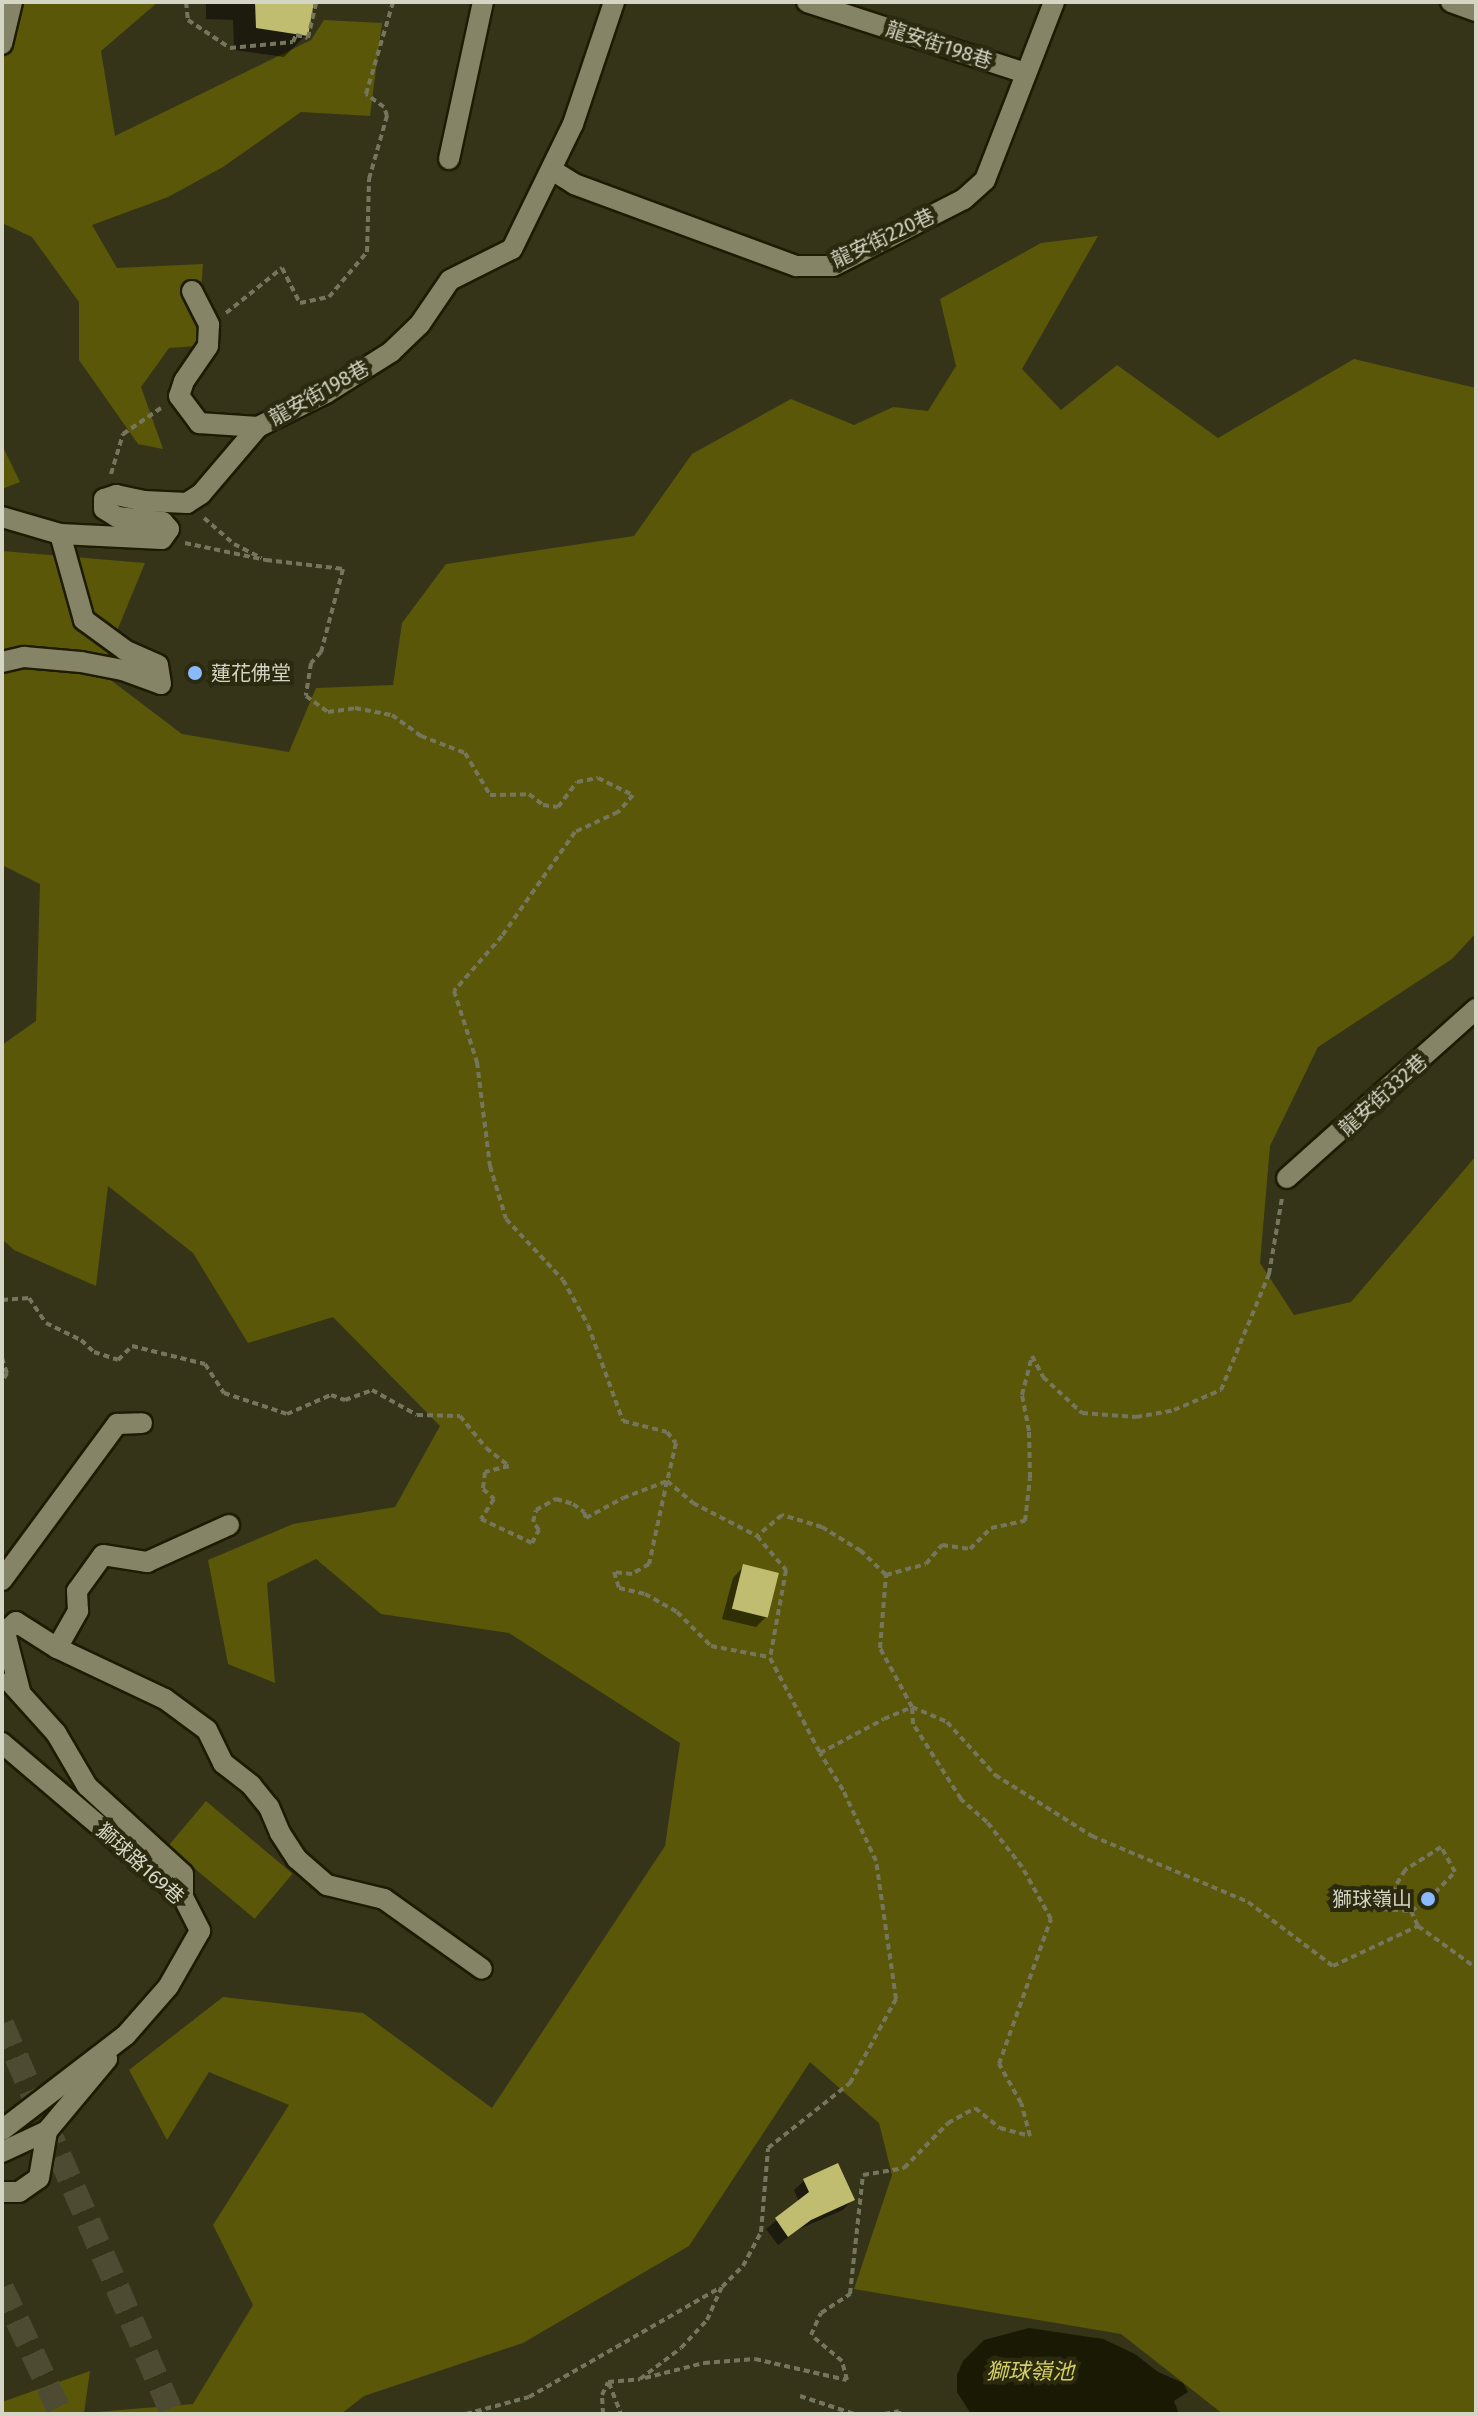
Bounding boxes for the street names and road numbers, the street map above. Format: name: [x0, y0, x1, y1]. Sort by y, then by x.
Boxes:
street label: 龍安街198巷: [883, 17, 995, 73]
street label: 龍安街220巷: [828, 204, 938, 272]
street label: 龍安街198巷: [265, 356, 373, 430]
street label: 龍安街332巷: [1334, 1049, 1432, 1141]
street label: 獅球路169巷: [91, 1818, 189, 1910]

